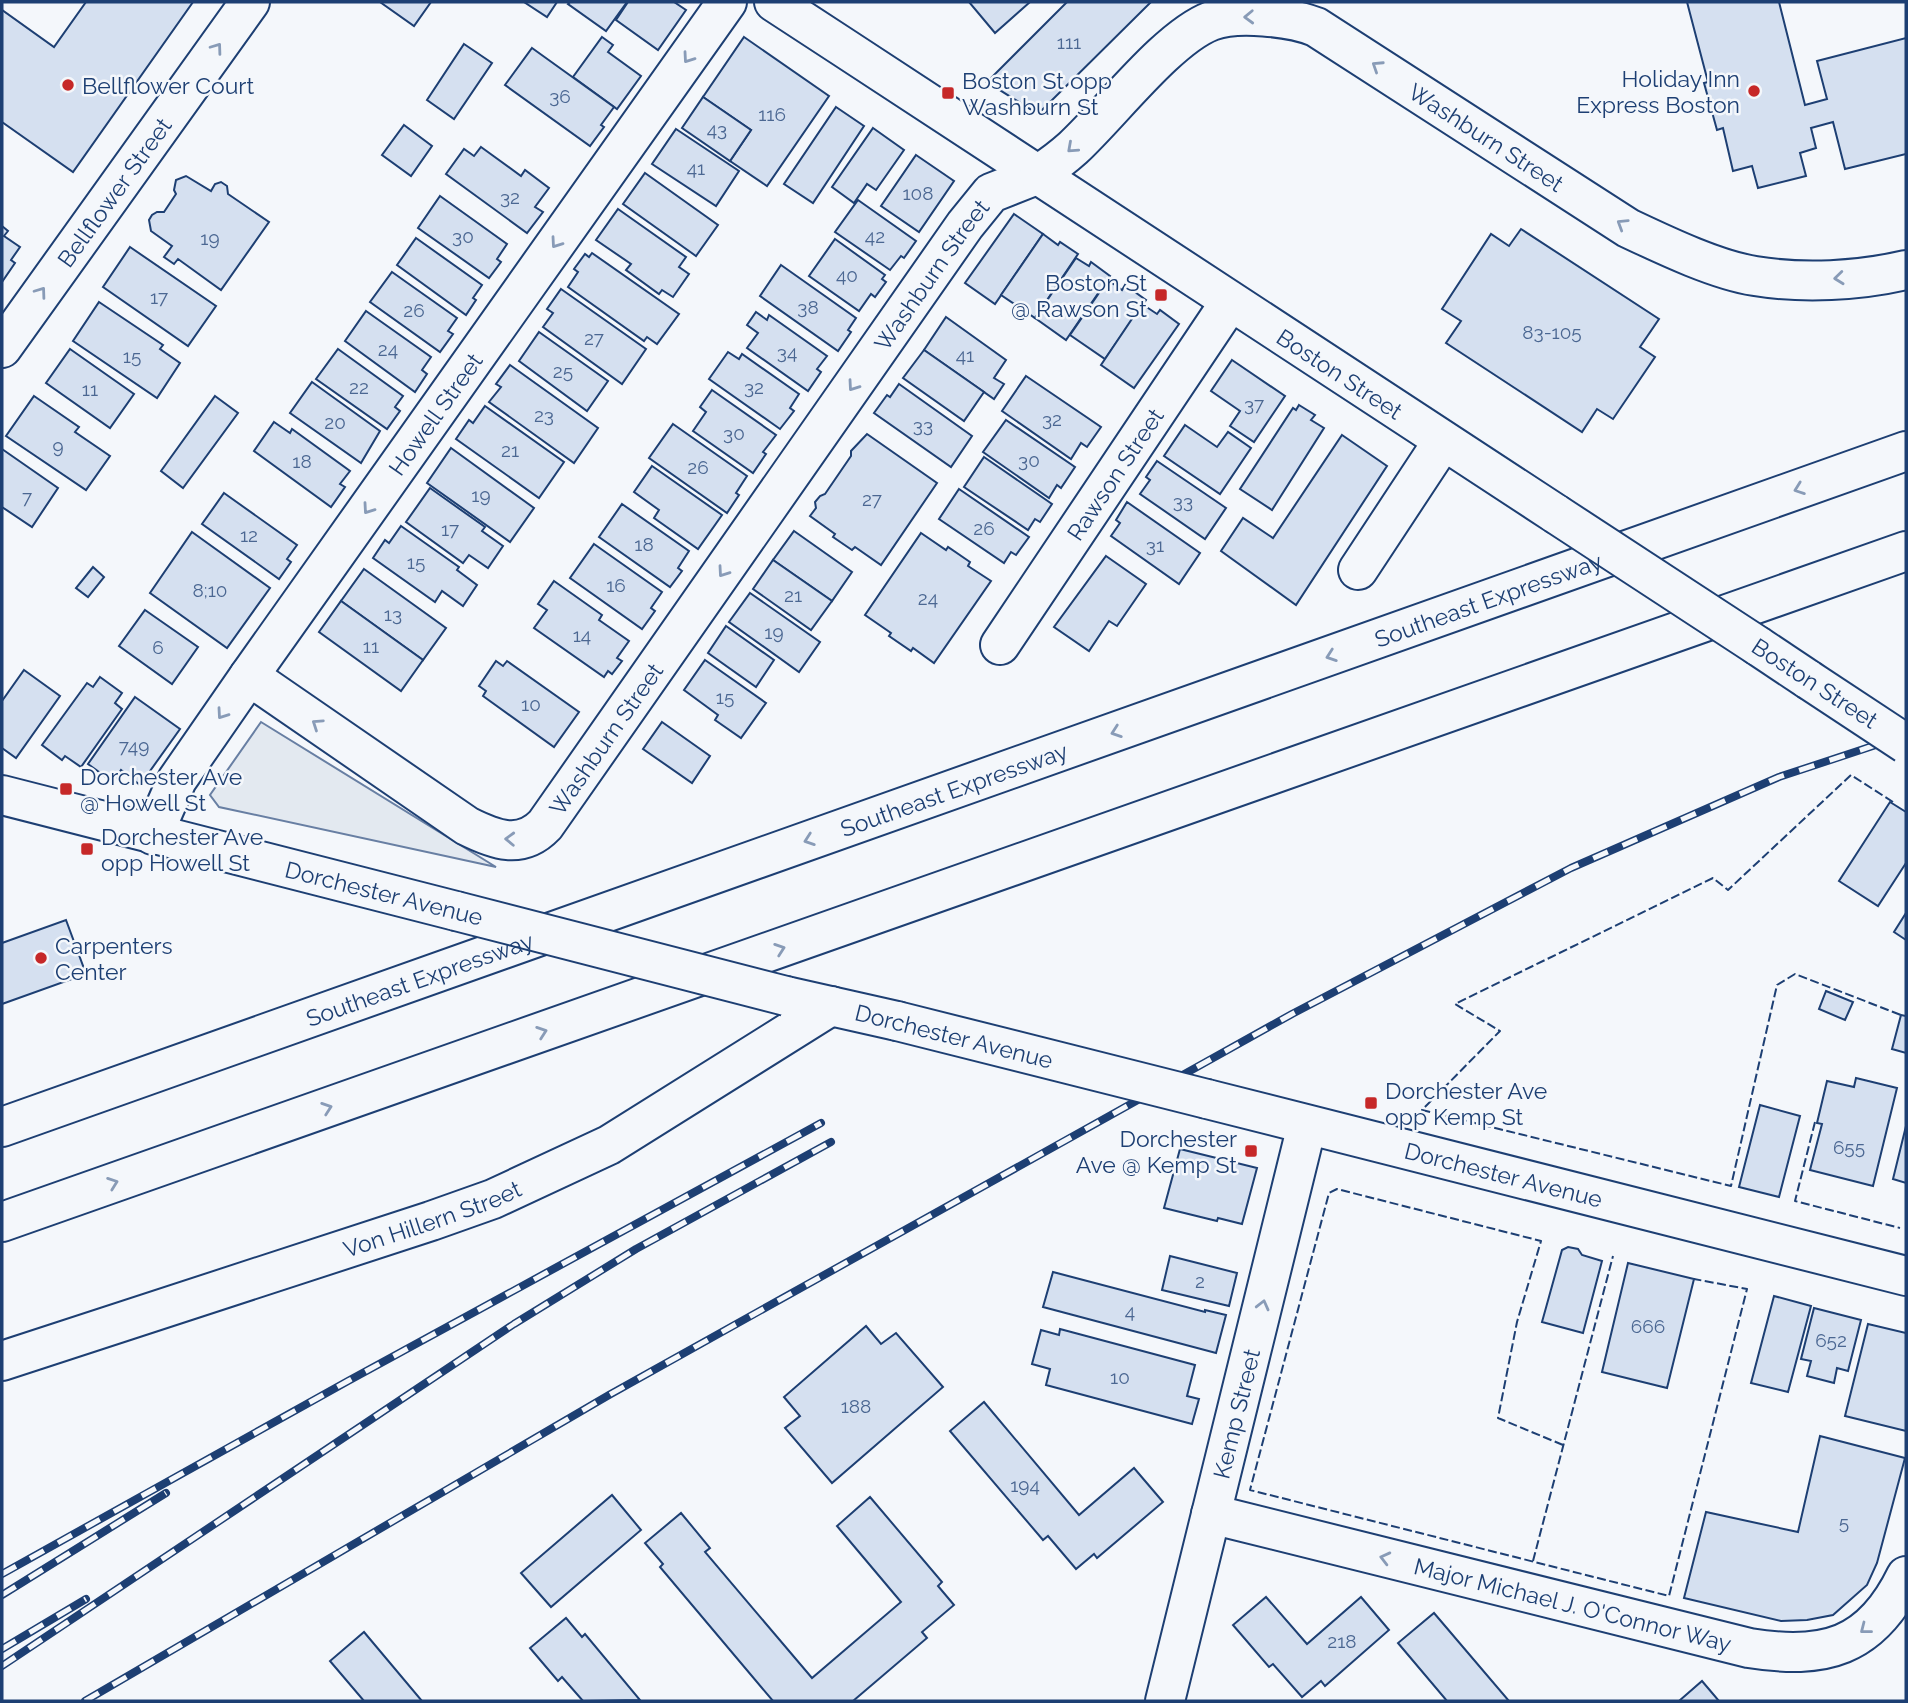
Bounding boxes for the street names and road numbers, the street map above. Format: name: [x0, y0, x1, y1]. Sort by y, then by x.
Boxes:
street label: Washburn Street: [1404, 77, 1569, 197]
street label: Bellflower Street: [51, 112, 177, 272]
street label: Washburn Street: [868, 193, 994, 355]
street label: Boston Street: [1272, 323, 1408, 424]
street label: Howell Street: [383, 347, 488, 480]
street label: Rawson Street: [1061, 402, 1169, 545]
street label: Southeast Expressway: [1371, 547, 1605, 652]
street label: Boston Street: [1747, 632, 1883, 734]
street label: Washburn Street: [543, 657, 668, 820]
street label: Southeast Expressway: [837, 736, 1071, 842]
street label: Dorchester Avenue: [282, 855, 486, 931]
street label: Southeast Expressway: [302, 926, 537, 1032]
street label: Dorchester Avenue: [852, 998, 1056, 1074]
street label: Dorchester Avenue: [1402, 1136, 1605, 1212]
street label: Von Hillern Street: [340, 1174, 525, 1262]
street label: Kemp Street: [1207, 1346, 1265, 1481]
street label: Major Michael J. O'Connor Way: [1411, 1552, 1734, 1657]

